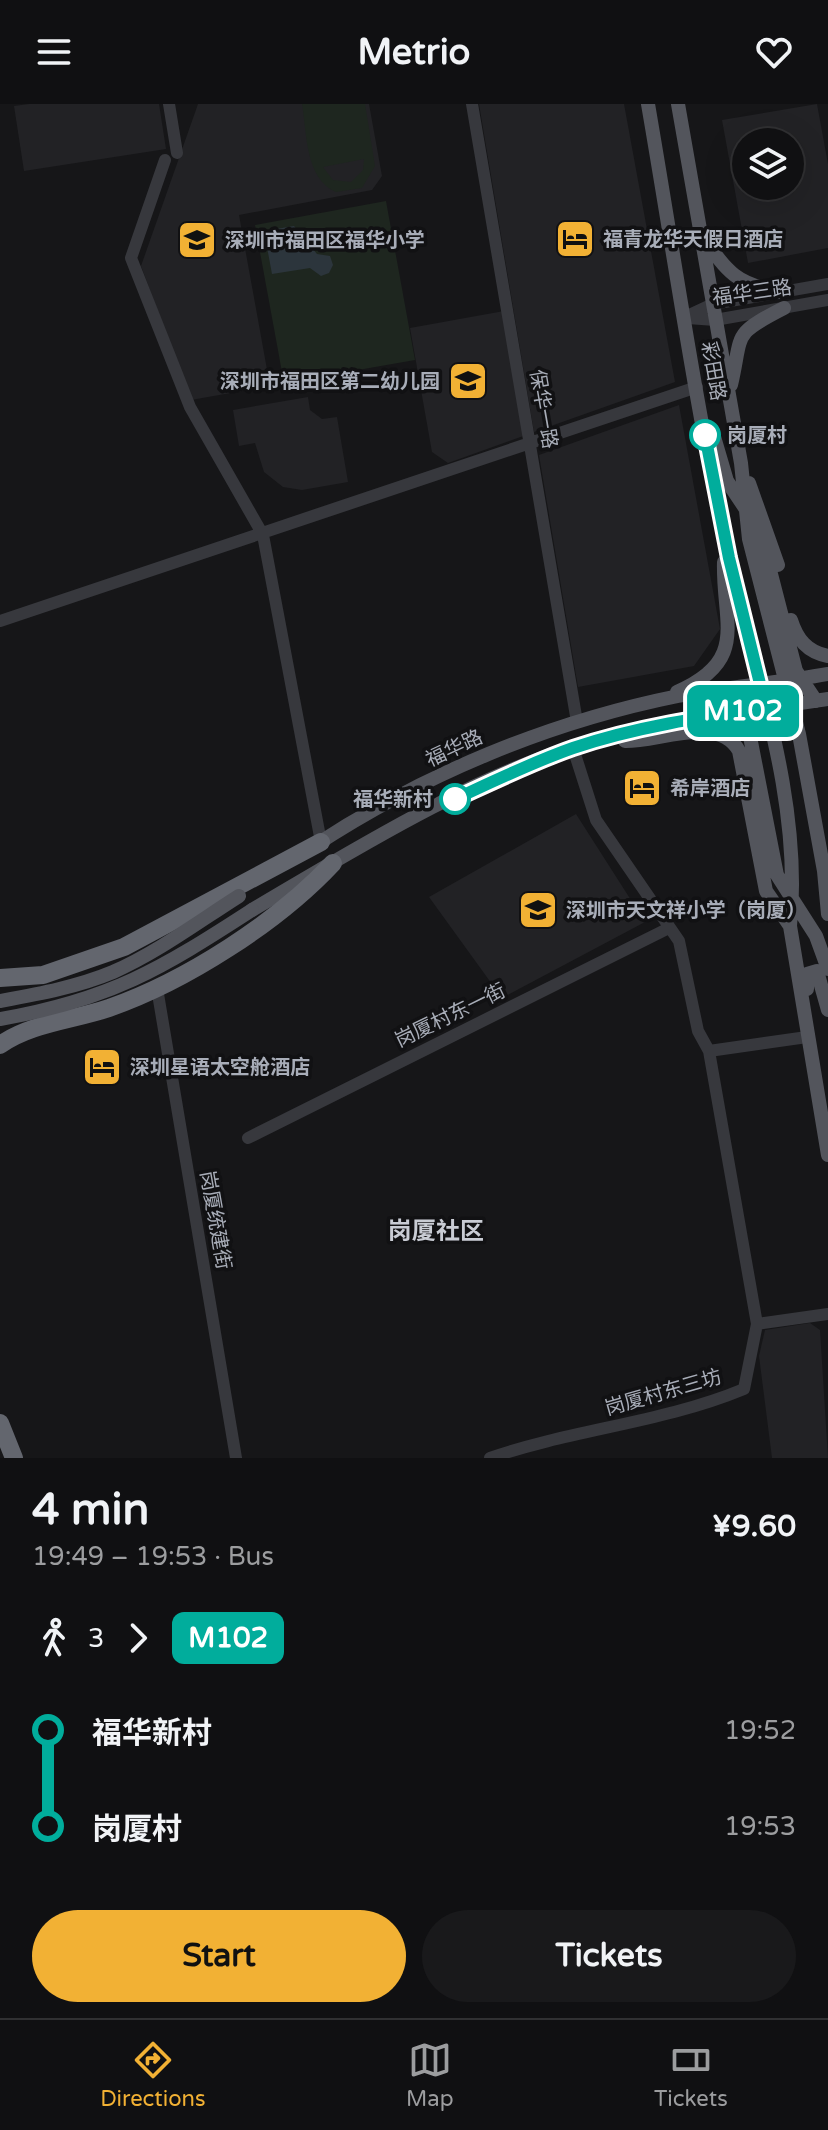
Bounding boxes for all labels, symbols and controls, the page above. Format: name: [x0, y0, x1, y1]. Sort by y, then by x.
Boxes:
icon: menu: [32, 30, 76, 74]
icon: heart: [752, 30, 796, 74]
text: Metrio: [357, 31, 471, 74]
map controls: [732, 128, 804, 200]
button: layers: [732, 128, 804, 200]
hotel icon: 福青龙华天假日酒店: [554, 218, 596, 260]
school or university icon: 深圳市福田区福华小学: [176, 219, 218, 261]
place label: 福青龙华天假日酒店: [603, 228, 783, 252]
place label: 深圳市福田区福华小学: [225, 229, 425, 253]
street label: 福华三路: [711, 276, 793, 310]
street label: 彩田路: [696, 340, 730, 403]
school or university icon: 深圳市福田区第二幼儿园: [447, 360, 489, 402]
street label: 保华一路: [524, 368, 562, 451]
place label: 深圳市福田区第二幼儿园: [220, 370, 440, 394]
marker: 岗厦村: [690, 420, 720, 450]
place label: 岗厦村: [727, 424, 787, 448]
line badge: M102: [687, 685, 799, 737]
text: M102: [703, 694, 783, 728]
street label: 福华路: [422, 725, 487, 772]
hotel icon: 希岸酒店: [621, 767, 663, 809]
place label: 希岸酒店: [670, 777, 750, 801]
marker: 福华新村: [440, 784, 470, 814]
place label: 福华新村: [353, 788, 433, 812]
school or university icon: 深圳市天文祥小学（岗厦）: [517, 889, 559, 931]
place label: 深圳市天文祥小学（岗厦）: [566, 899, 806, 923]
street label: 岗厦村东一街: [391, 979, 510, 1053]
hotel icon: 深圳星语太空舱酒店: [81, 1046, 123, 1088]
place label: 深圳星语太空舱酒店: [130, 1056, 310, 1080]
street label: 岗厦统建街: [195, 1169, 236, 1271]
district label: 岗厦社区: [388, 1217, 484, 1246]
street label: 岗厦村东三坊: [602, 1365, 724, 1421]
text: 4 min: [32, 1484, 149, 1537]
text: ¥9.60: [712, 1508, 796, 1545]
text: 19:49 – 19:53 · Bus: [32, 1541, 274, 1572]
icon: walk: [32, 1616, 76, 1660]
icon: forward: [116, 1616, 160, 1660]
text: M102: [188, 1621, 268, 1655]
text: 3: [88, 1623, 104, 1654]
text: 福华新村: [92, 1715, 212, 1752]
text: 19:52: [724, 1715, 796, 1746]
text: 岗厦村: [92, 1811, 182, 1848]
text: 19:53: [724, 1811, 796, 1842]
button: Start: [32, 1910, 406, 2002]
button: Tickets: [422, 1910, 796, 2002]
tab: Directions: [100, 2038, 206, 2112]
tab: Map: [406, 2038, 454, 2112]
tab: Tickets: [654, 2038, 728, 2112]

